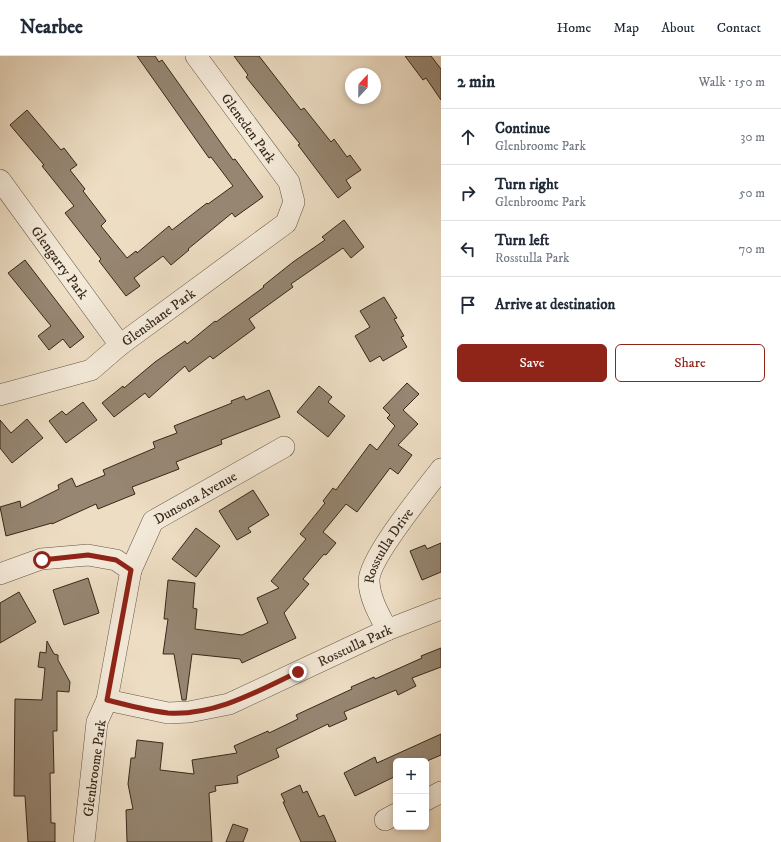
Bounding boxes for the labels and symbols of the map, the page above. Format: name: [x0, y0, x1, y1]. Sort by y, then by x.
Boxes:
north arrow: [345, 68, 381, 104]
street label: Gleneden Park: [217, 90, 280, 167]
street label: Glengarry Park: [27, 223, 92, 303]
street label: Glenshane Park: [118, 285, 199, 351]
street label: Dunsona Avenue: [151, 467, 241, 529]
street label: Rosstulla Drive: [361, 505, 418, 585]
route start: [33, 551, 51, 569]
street label: Rosstulla Park: [315, 621, 395, 671]
route end: [289, 663, 307, 681]
street label: Glenbroome Park: [79, 718, 111, 818]

